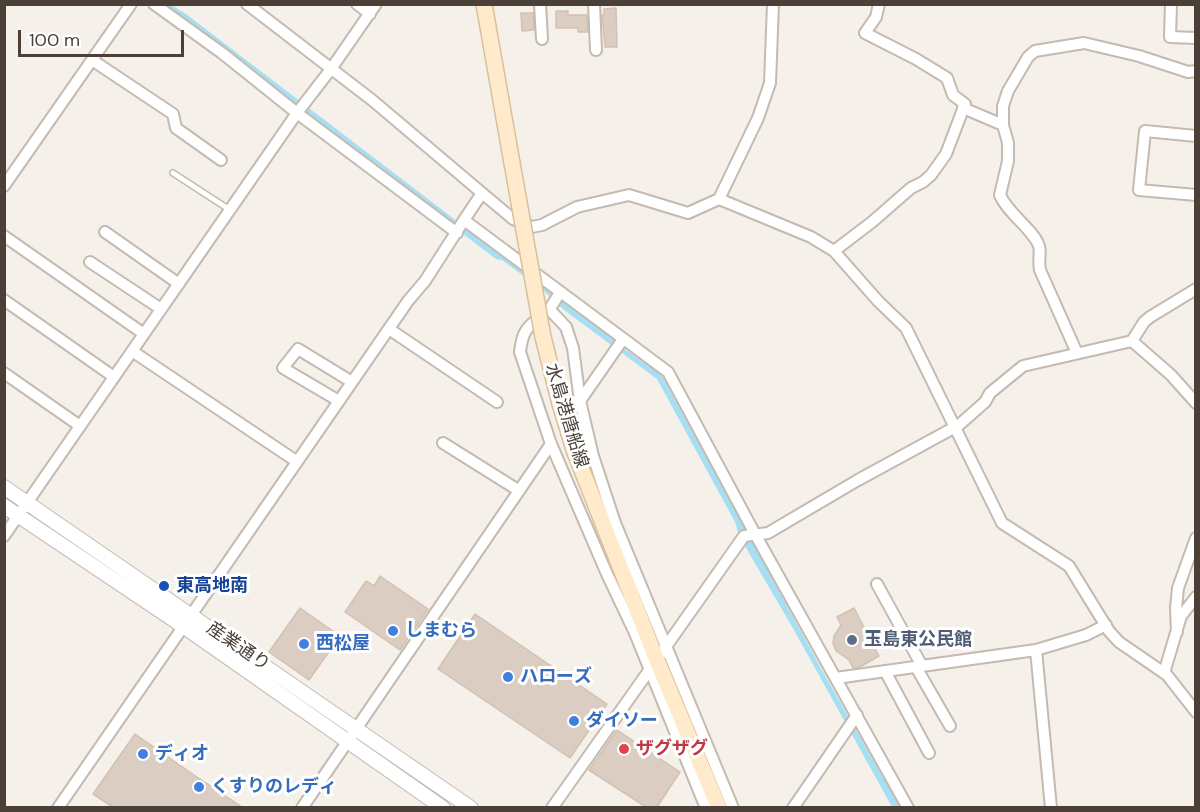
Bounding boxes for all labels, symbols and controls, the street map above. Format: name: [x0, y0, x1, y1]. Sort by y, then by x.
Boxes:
scale bar: [21, 18, 188, 56]
text: 100 m: [29, 28, 80, 52]
street label: 水島港唐船線: [540, 361, 592, 471]
place label: 東高地南: [176, 575, 248, 597]
marker: 東高地南: [157, 579, 171, 593]
street label: 産業通り: [202, 618, 274, 676]
place label: しまむら: [405, 620, 477, 642]
marker: しまむら: [386, 624, 400, 638]
place label: 玉島東公民館: [864, 629, 972, 651]
place label: 西松屋: [316, 633, 370, 655]
marker: 玉島東公民館: [845, 633, 859, 647]
marker: 西松屋: [297, 637, 311, 651]
place label: ハローズ: [520, 666, 592, 688]
marker: ハローズ: [501, 670, 515, 684]
place label: ダイソー: [586, 710, 658, 732]
marker: ダイソー: [567, 714, 581, 728]
place label: ザグザグ: [636, 738, 708, 760]
marker: ザグザグ: [617, 742, 631, 756]
place label: ディオ: [155, 743, 209, 765]
marker: ディオ: [136, 747, 150, 761]
place label: くすりのレディ: [211, 776, 337, 798]
marker: くすりのレディ: [192, 780, 206, 794]

